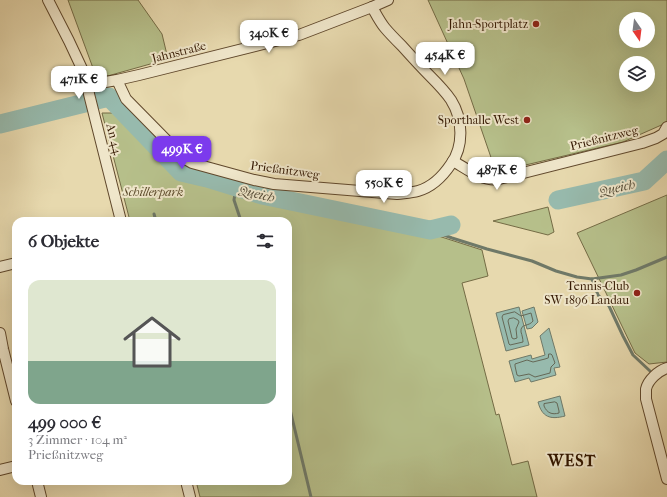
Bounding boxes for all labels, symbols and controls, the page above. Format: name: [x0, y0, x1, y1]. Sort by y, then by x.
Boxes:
north arrow: [619, 12, 655, 48]
map controls: [619, 12, 655, 92]
place label: Jahn-Sportplatz: [447, 17, 529, 31]
marker: Jahn-Sportplatz: [531, 19, 541, 29]
pin: 340K €: [236, 20, 302, 54]
text: 340K €: [249, 25, 289, 40]
street label: Jahnstraße: [149, 38, 208, 66]
pin: 454K €: [412, 42, 478, 76]
text: 454K €: [425, 47, 465, 62]
button: layers: [619, 56, 655, 92]
pin: 471K €: [46, 66, 112, 100]
text: 471K €: [60, 71, 98, 86]
place label: Sporthalle West: [438, 113, 520, 127]
marker: Sporthalle West: [522, 115, 532, 125]
street label: An 44: [103, 121, 125, 157]
street label: Prießnitzweg: [569, 123, 640, 153]
pin: 499K €: [149, 136, 215, 170]
text: 499K €: [161, 141, 203, 156]
pin: 487K €: [464, 157, 530, 191]
street label: Prießnitzweg: [250, 158, 321, 182]
text: 487K €: [477, 162, 517, 177]
pin: 550K €: [351, 170, 417, 204]
text: 550K €: [365, 175, 403, 190]
water label: Queich: [597, 176, 637, 200]
water label: Queich: [236, 182, 277, 206]
park label: Schillerpark: [122, 185, 183, 199]
icon: filters: [254, 230, 276, 252]
text: 6 Objekte: [28, 231, 99, 251]
place label: Tennis-Club SW 1896 Landau: [544, 279, 629, 307]
marker: Tennis-Club SW 1896 Landau: [632, 288, 642, 298]
icon: home: [116, 306, 188, 378]
text: 499 000 €: [28, 412, 101, 432]
text: 3 Zimmer · 104 m²: [28, 432, 127, 447]
text: Prießnitzweg: [28, 447, 103, 462]
district label: WEST: [547, 451, 596, 470]

